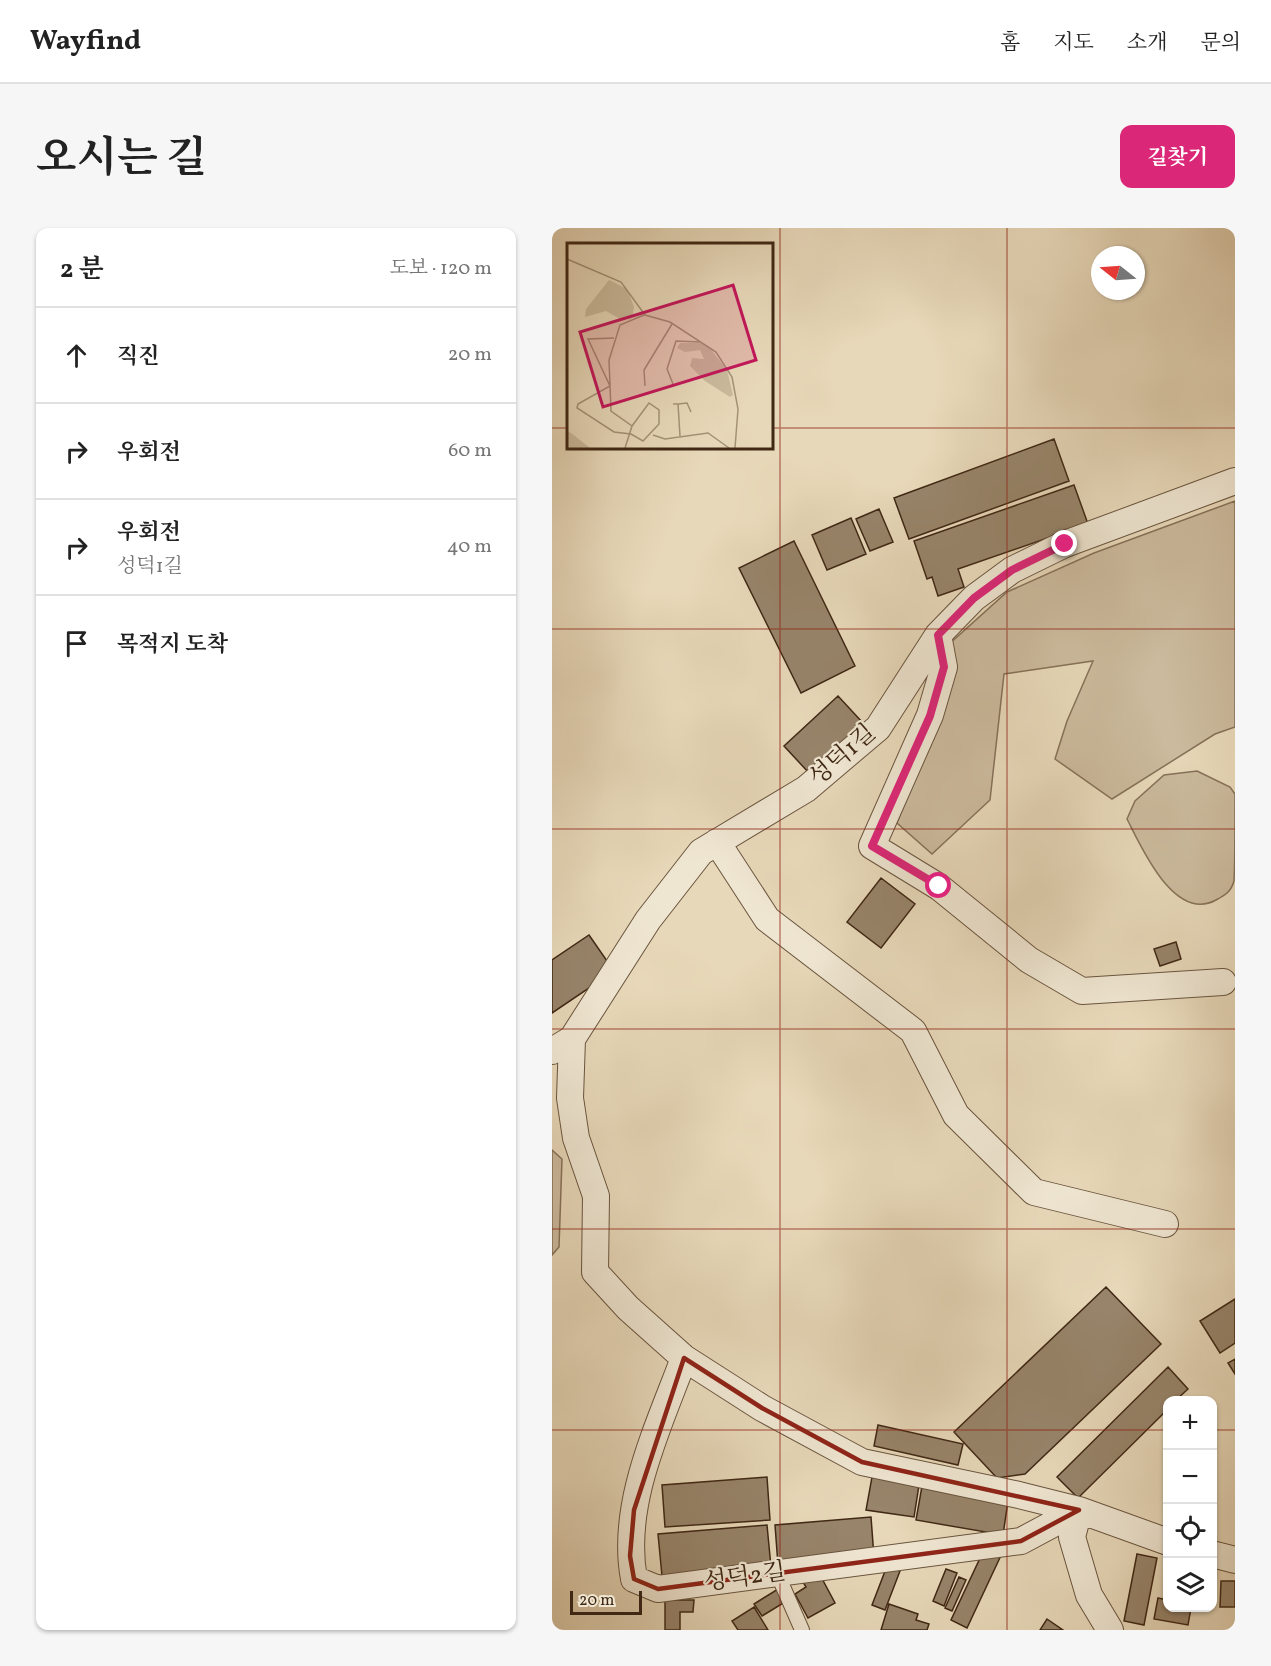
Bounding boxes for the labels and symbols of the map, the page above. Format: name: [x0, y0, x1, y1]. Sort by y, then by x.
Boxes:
inset map: [567, 243, 772, 448]
north arrow: [1091, 246, 1145, 300]
route end: [1051, 530, 1077, 556]
street label: 성덕1길: [802, 717, 884, 795]
route start: [925, 872, 951, 898]
street label: 성덕2길: [702, 1555, 788, 1601]
scale bar: [570, 1588, 642, 1616]

